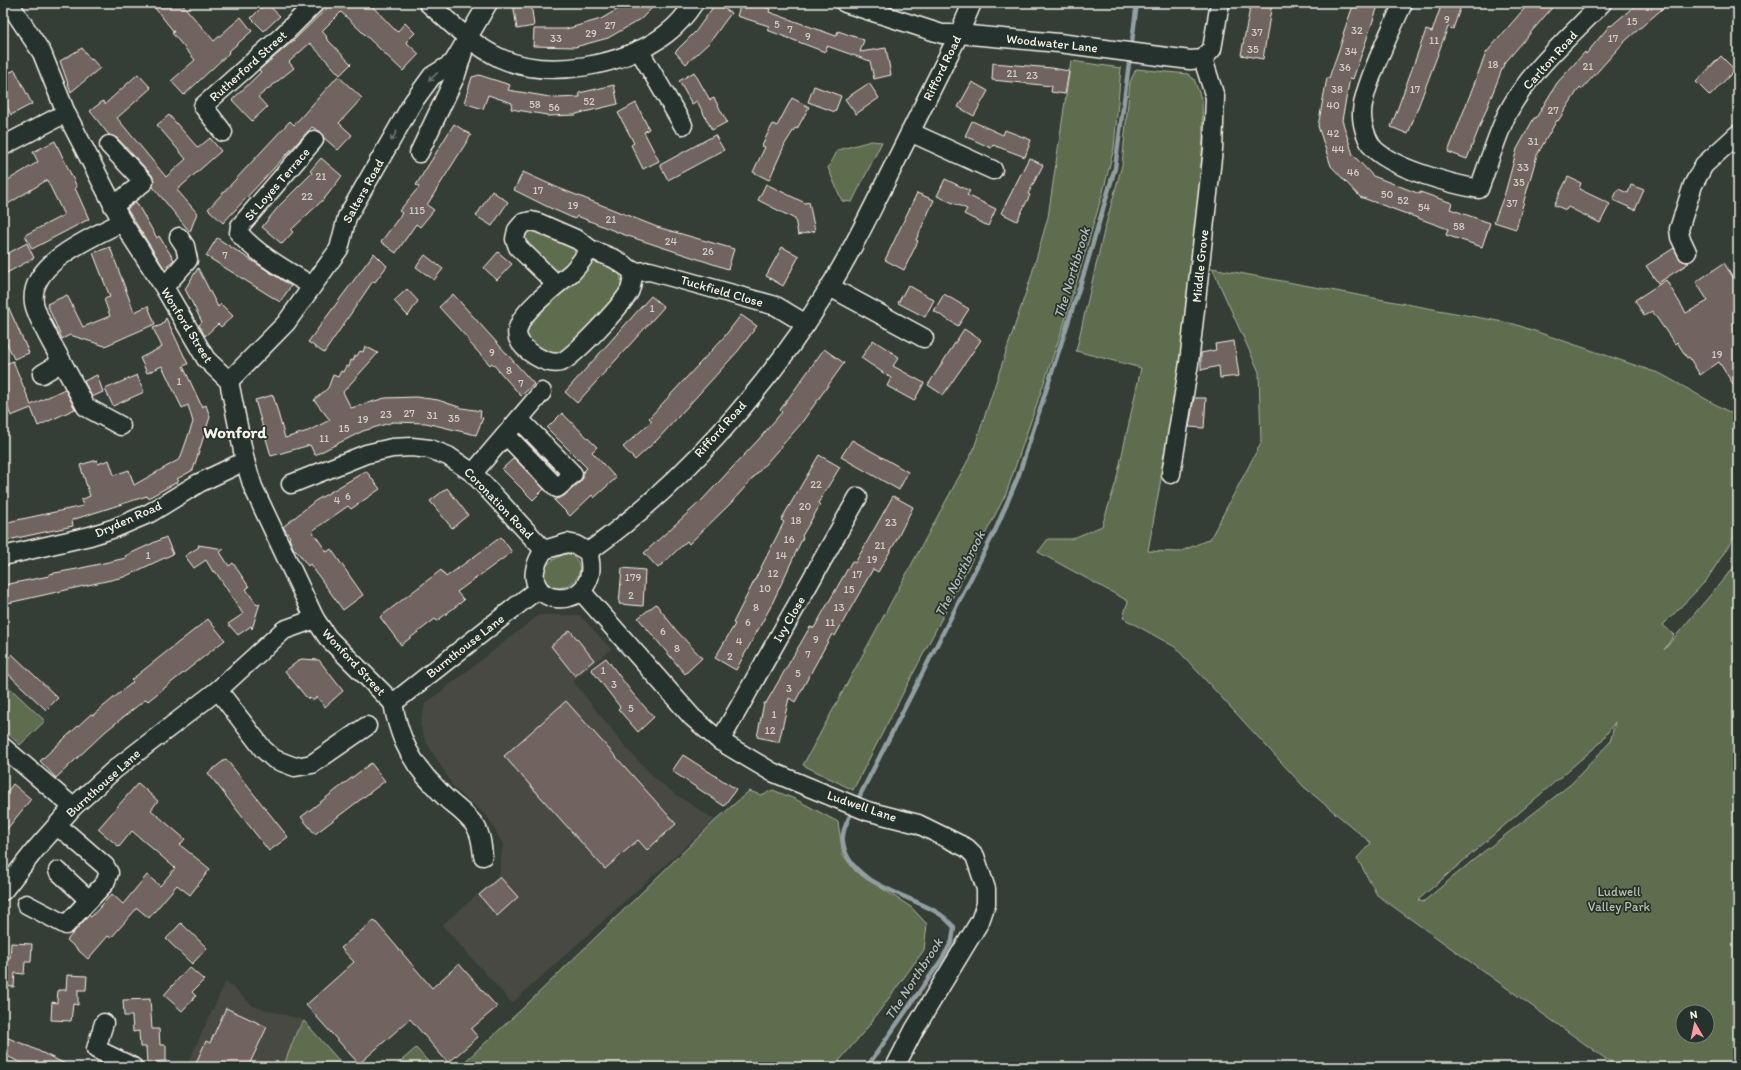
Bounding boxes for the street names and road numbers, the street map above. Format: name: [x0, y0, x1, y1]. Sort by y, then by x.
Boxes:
street label: Rutherford Street: [206, 27, 290, 105]
street label: Carlton Road: [1520, 27, 1580, 92]
street label: Woodwater Lane: [1005, 31, 1099, 55]
street label: Rifford Road: [920, 33, 964, 103]
street label: St Loyes Terrace: [241, 144, 313, 224]
street label: Salters Road: [339, 156, 387, 226]
street label: Middle Grove: [1189, 229, 1211, 303]
street label: Tuckfield Close: [679, 272, 765, 310]
street label: Wonford Street: [158, 285, 216, 366]
street label: Rifford Road: [691, 398, 749, 460]
street label: Coronation Road: [461, 464, 537, 542]
street label: Dryden Road: [92, 498, 164, 540]
street label: Ivy Close: [770, 593, 808, 645]
street label: Burnthouse Lane: [423, 611, 507, 681]
street label: Wonford Street: [319, 625, 389, 699]
street label: Burnthouse Lane: [63, 746, 143, 820]
street label: Ludwell Lane: [825, 787, 899, 825]

